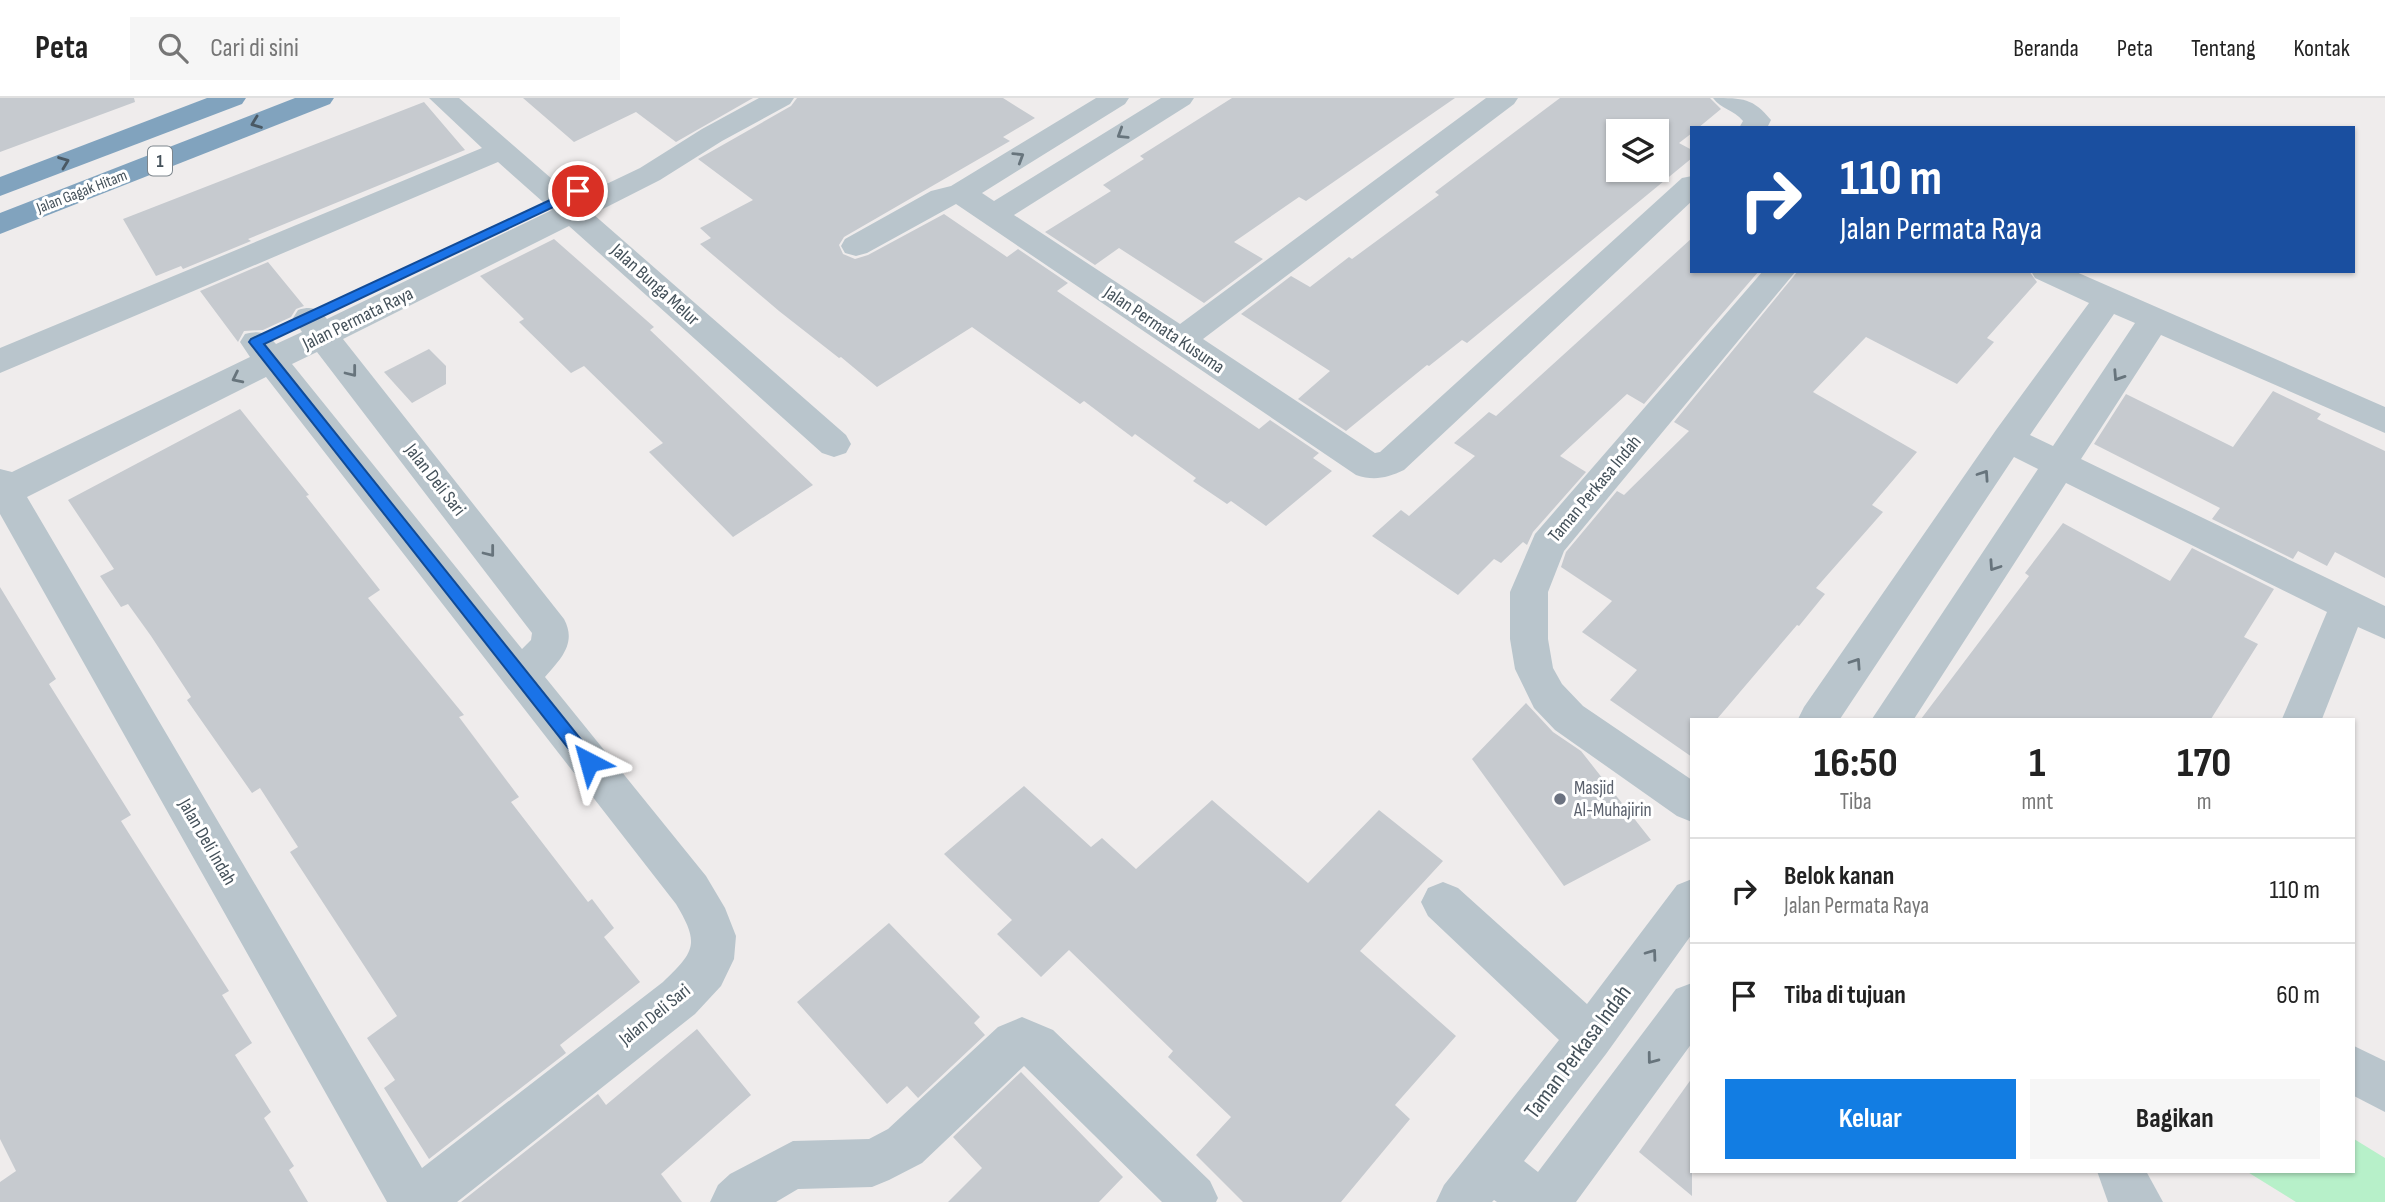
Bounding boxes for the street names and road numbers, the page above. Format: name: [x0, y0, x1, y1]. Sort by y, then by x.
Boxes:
road number: 1: [148, 146, 172, 176]
street label: Jalan Gagak Hitam: [33, 166, 130, 218]
street label: Jalan Bunga Melur: [605, 239, 704, 331]
street label: Jalan Permata Kusuma: [1099, 281, 1229, 379]
street label: Jalan Permata Raya: [298, 282, 417, 356]
street label: Taman Perkasa Indah: [1544, 431, 1646, 547]
street label: Jalan Deli Sari: [399, 439, 470, 521]
street label: Jalan Deli Indah: [173, 794, 241, 889]
street label: Jalan Deli Sari: [614, 979, 695, 1051]
street label: Taman Perkasa Indah: [1519, 980, 1637, 1124]

